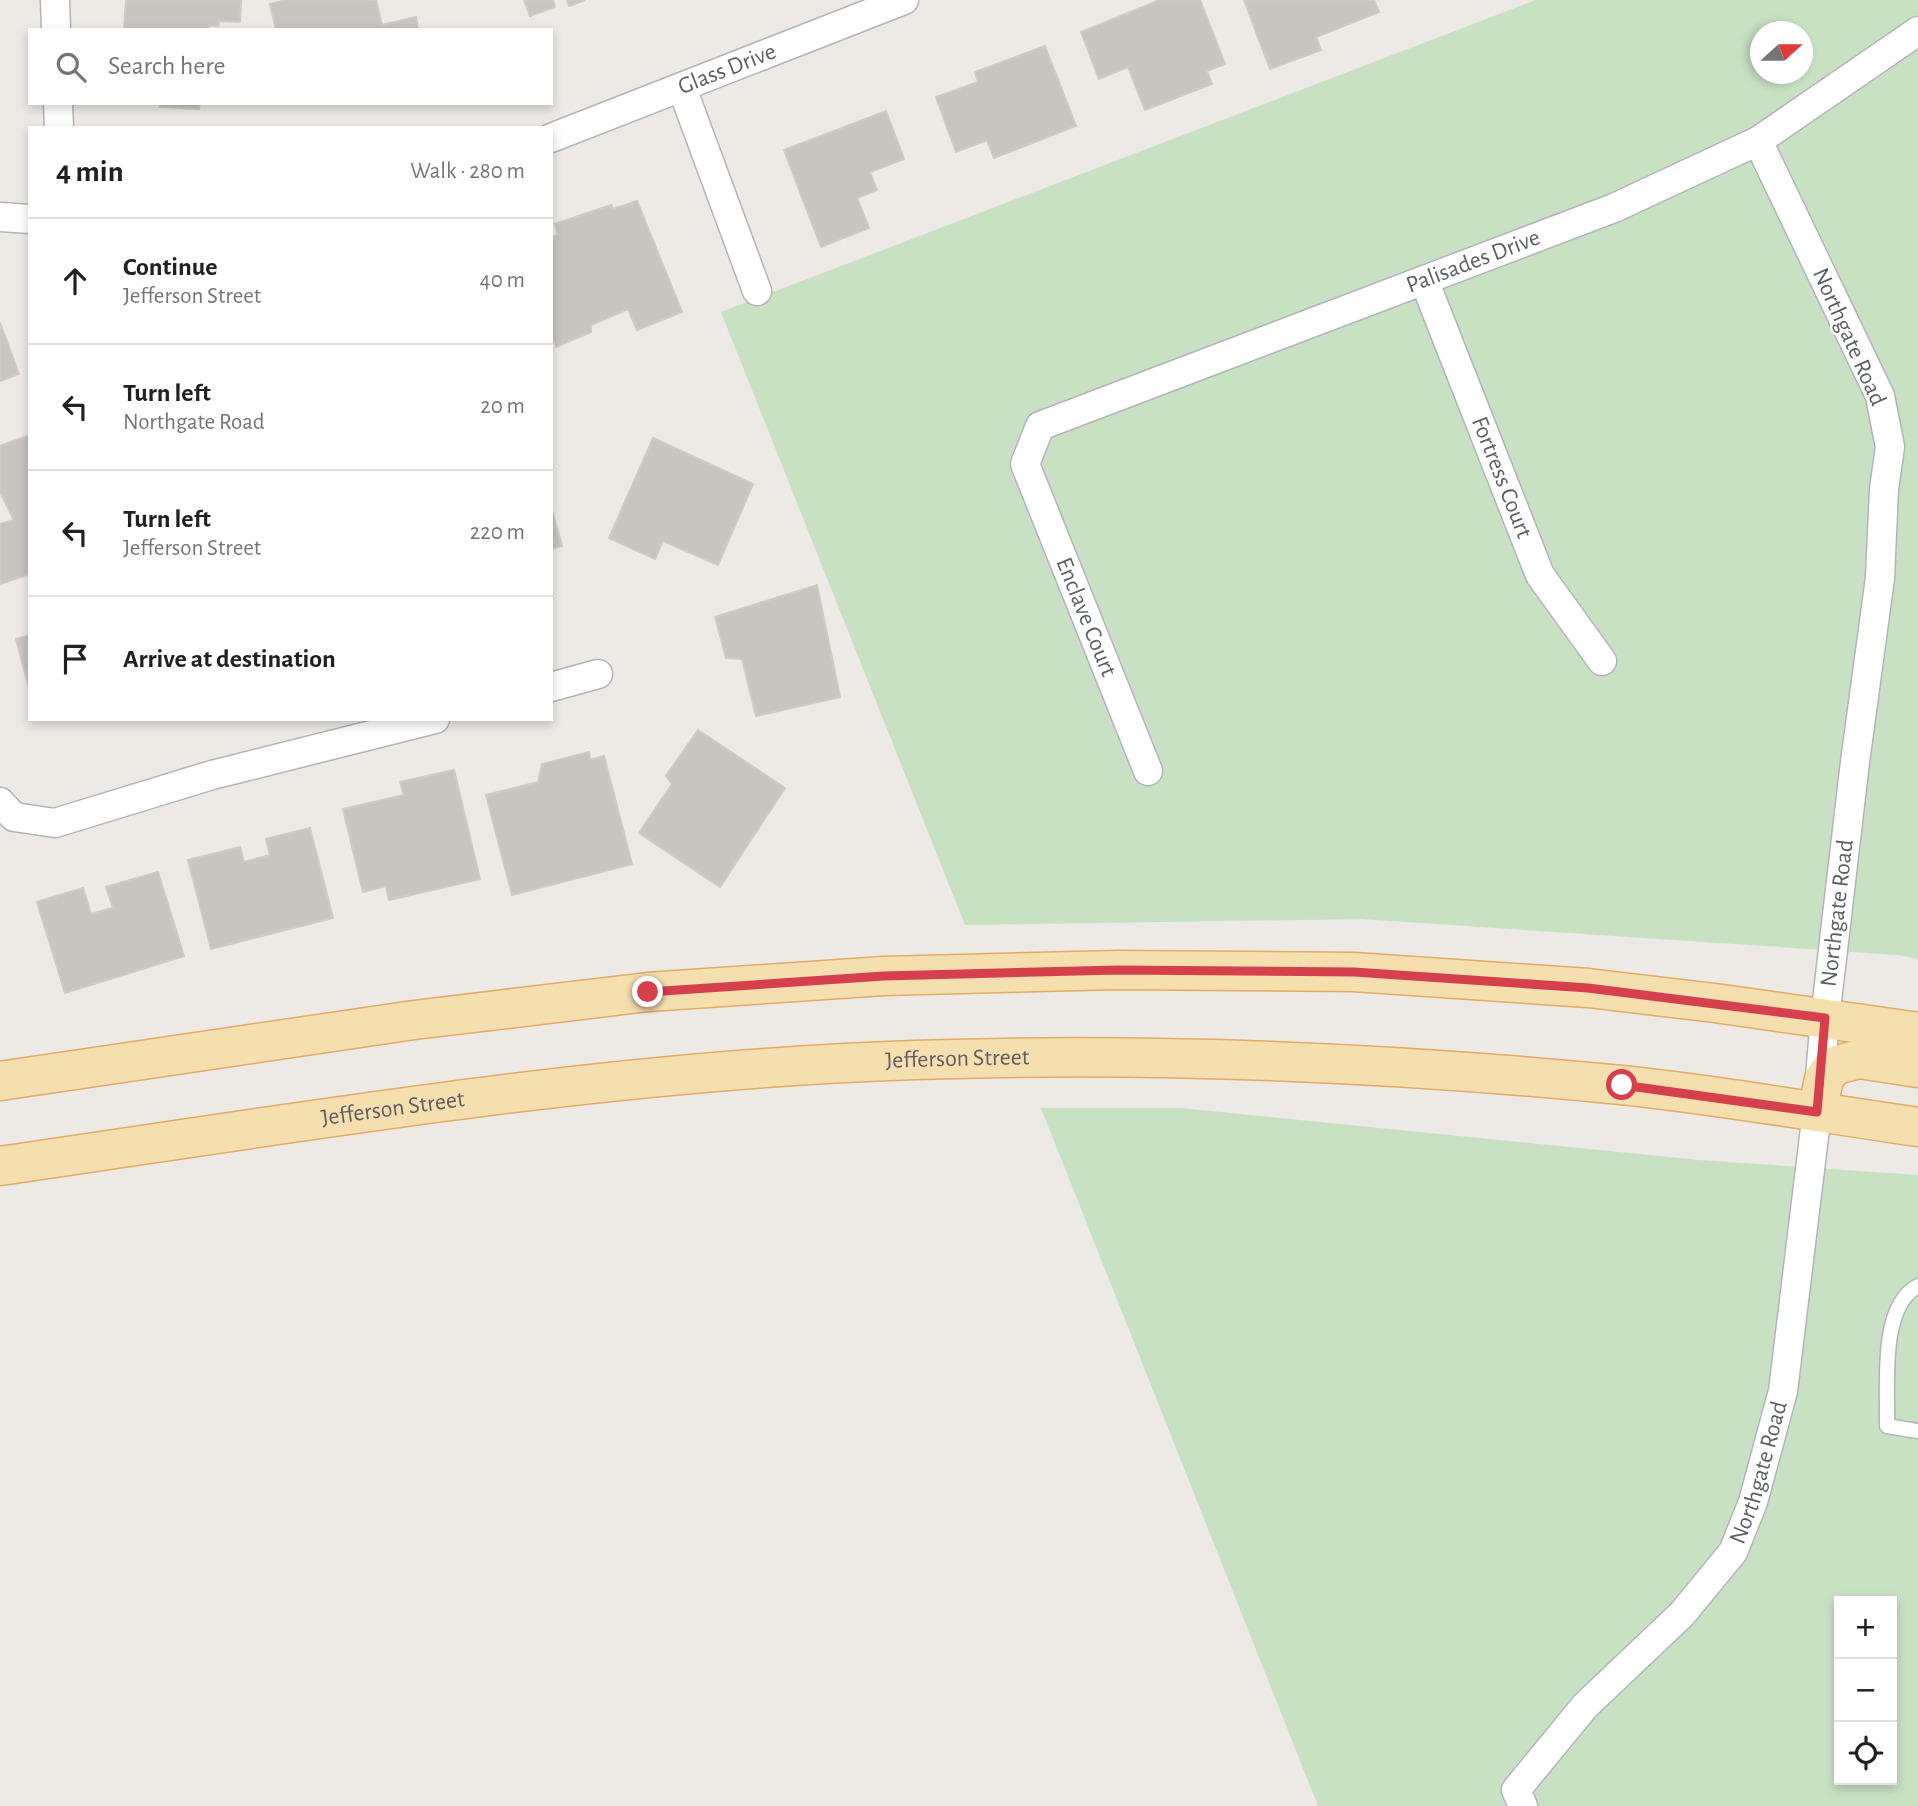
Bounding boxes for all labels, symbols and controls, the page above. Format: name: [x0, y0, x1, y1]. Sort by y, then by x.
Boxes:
north arrow: [1750, 21, 1813, 84]
search box: [28, 28, 553, 105]
street label: Glass Drive: [675, 39, 779, 99]
icon: search: [52, 48, 90, 86]
text: Search here: [108, 53, 226, 79]
text: 4 min: [56, 157, 124, 187]
text: Walk · 280 m: [410, 160, 525, 183]
street label: Palisades Drive: [1403, 225, 1543, 298]
text: Continue: [123, 254, 218, 280]
icon: ahead: [56, 262, 94, 300]
street label: Northgate Road: [1808, 265, 1890, 409]
text: 40 m: [480, 269, 525, 292]
text: Jefferson Street: [123, 285, 261, 308]
text: Turn left: [123, 380, 211, 406]
icon: left: [56, 388, 94, 426]
text: 20 m: [480, 395, 525, 418]
text: Northgate Road: [123, 411, 265, 434]
street label: Fortress Court: [1467, 413, 1536, 542]
text: Turn left: [123, 506, 211, 532]
icon: left: [56, 514, 94, 552]
text: 220 m: [470, 521, 525, 544]
text: Jefferson Street: [123, 537, 261, 560]
street label: Enclave Court: [1051, 554, 1121, 680]
icon: arrive: [56, 640, 94, 678]
text: Arrive at destination: [123, 646, 336, 672]
street label: Northgate Road: [1817, 838, 1858, 988]
route end: [632, 976, 663, 1007]
street label: Jefferson Street: [885, 1045, 1030, 1073]
route start: [1606, 1069, 1637, 1100]
street label: Jefferson Street: [320, 1087, 466, 1130]
street label: Northgate Road: [1726, 1398, 1792, 1547]
map controls: [1834, 1596, 1897, 1785]
button: +: [1834, 1596, 1897, 1659]
button: −: [1834, 1659, 1897, 1722]
button: locate: [1834, 1722, 1897, 1785]

